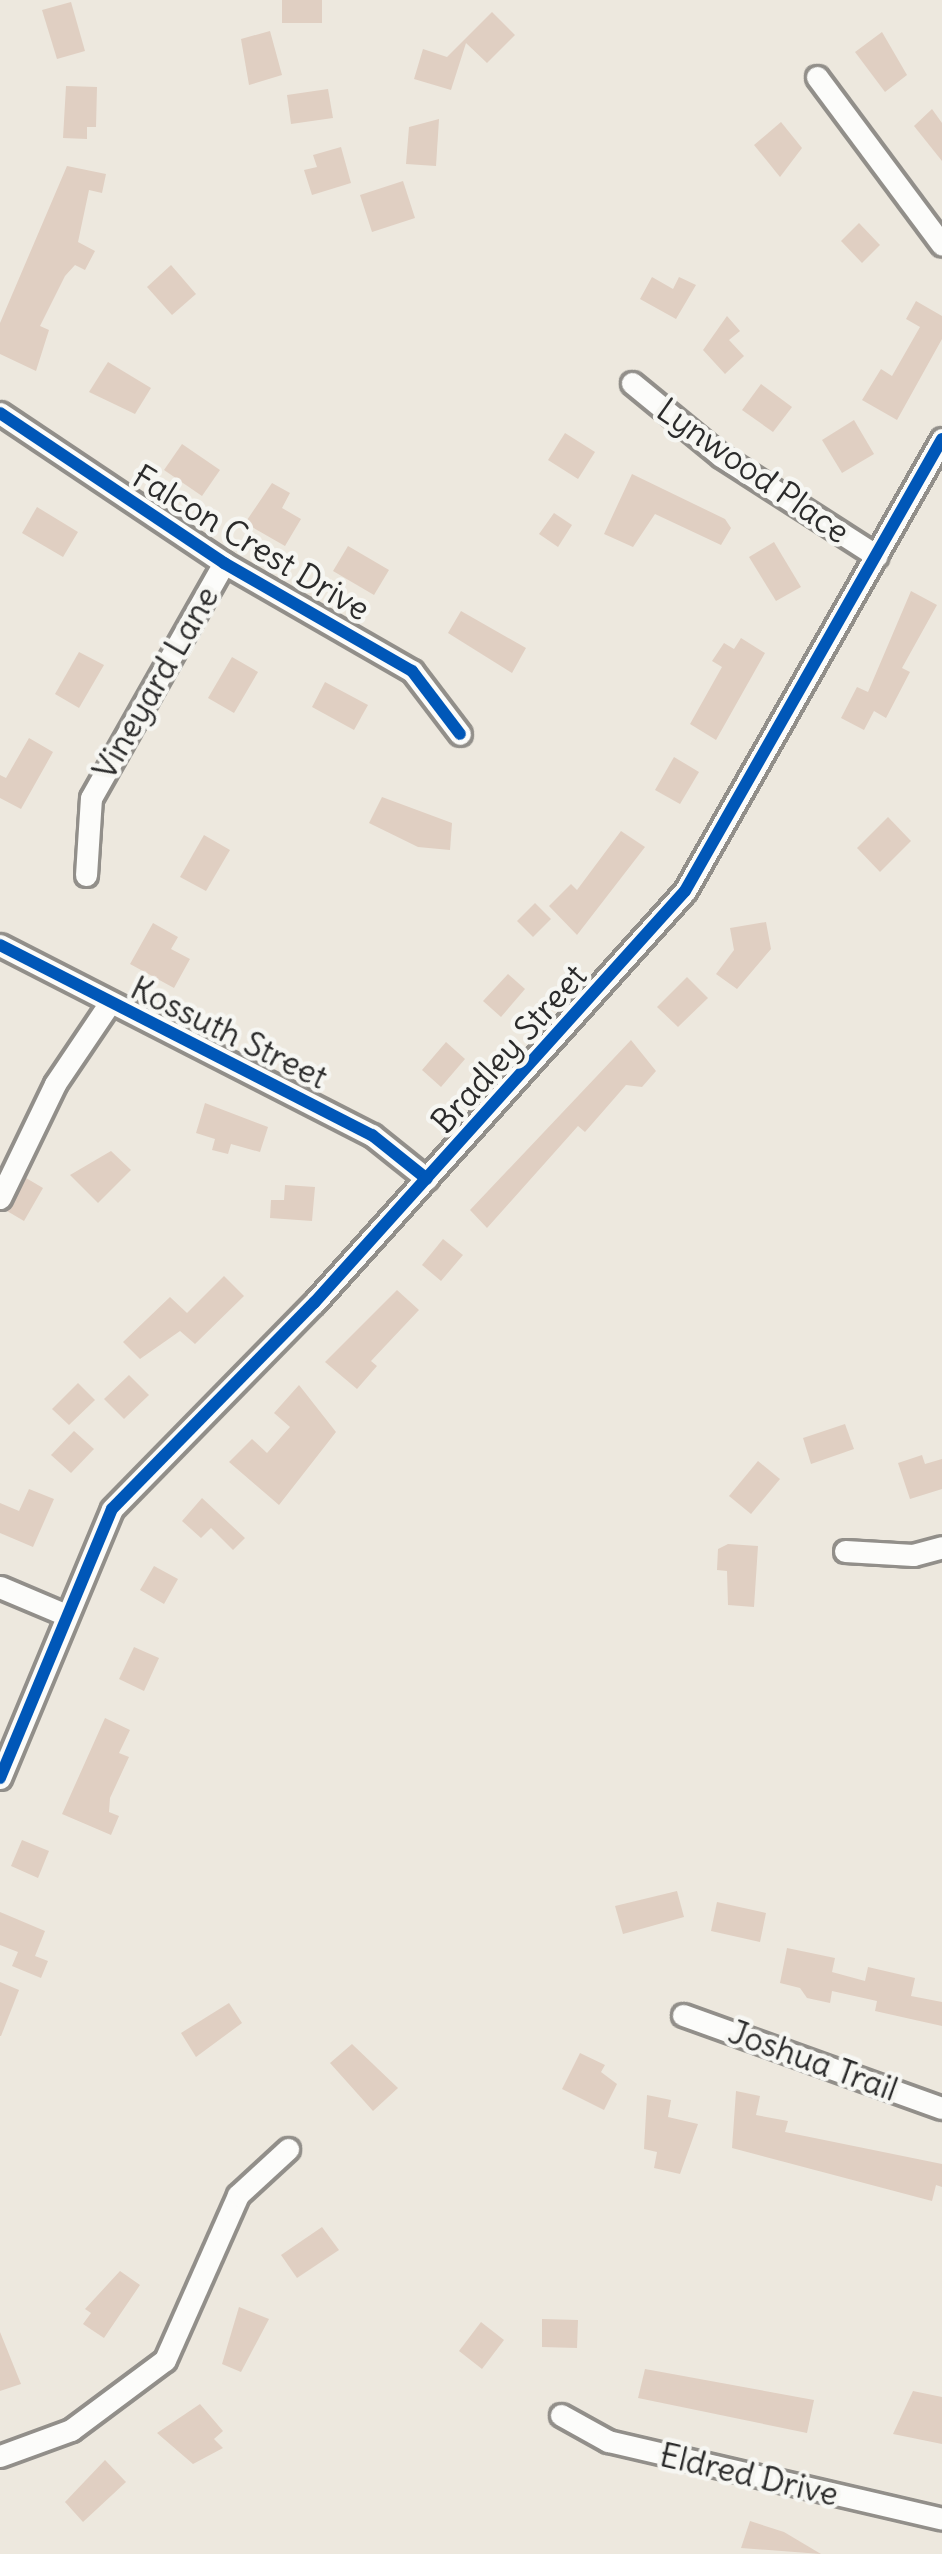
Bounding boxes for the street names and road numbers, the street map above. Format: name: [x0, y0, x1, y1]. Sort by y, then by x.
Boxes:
street label: Lynwood Place: [649, 390, 857, 552]
street label: Falcon Crest Drive: [125, 457, 377, 629]
street label: Vineyard Lane: [85, 579, 227, 787]
street label: Bradley Street: [423, 957, 595, 1141]
street label: Kossuth Street: [124, 968, 334, 1098]
street label: Joshua Trail: [723, 2012, 903, 2110]
street label: Eldred Drive: [656, 2435, 842, 2515]

